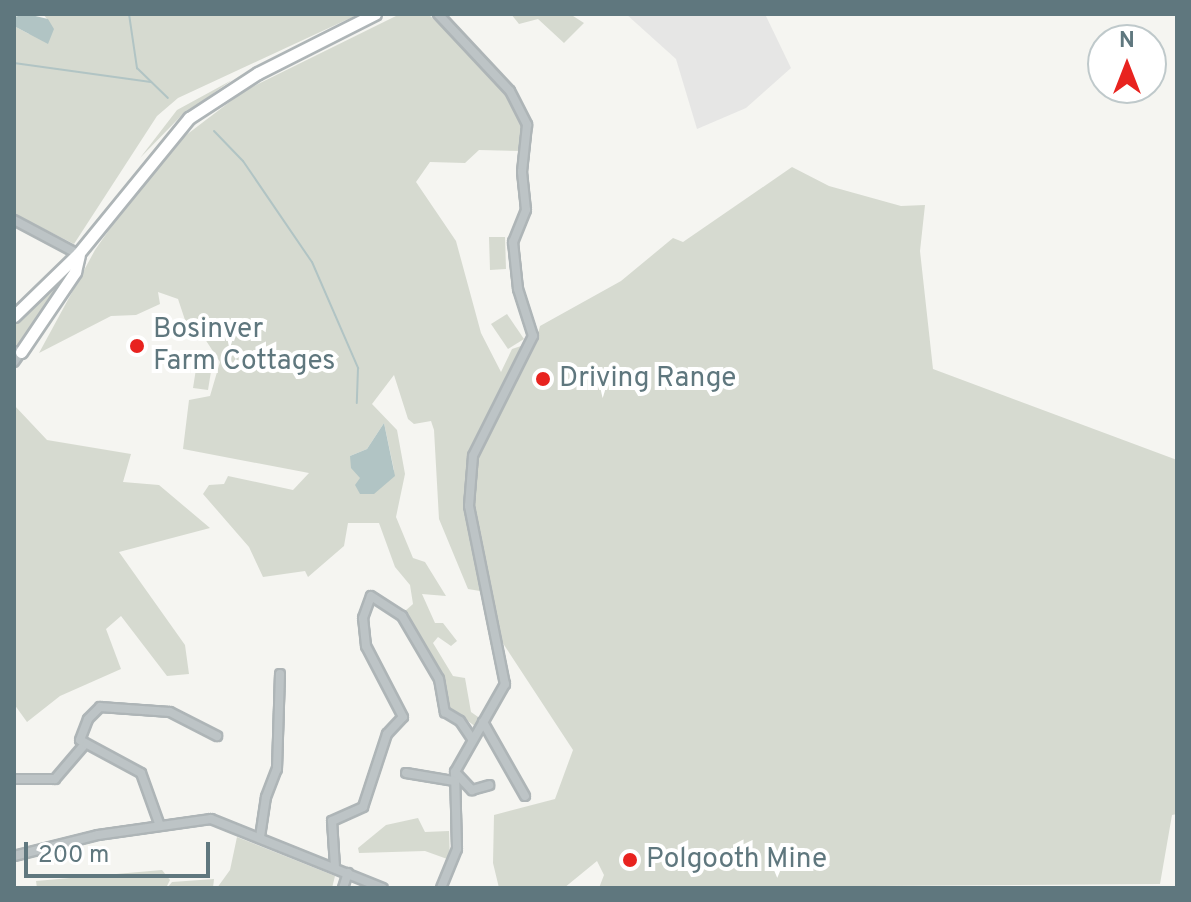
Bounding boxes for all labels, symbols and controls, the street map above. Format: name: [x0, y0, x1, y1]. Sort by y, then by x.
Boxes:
north arrow: [1087, 24, 1167, 104]
text: N: [1119, 28, 1135, 55]
place label: Bosinver Farm Cottages: [153, 313, 335, 379]
marker: Bosinver Farm Cottages: [128, 337, 146, 355]
place label: Driving Range: [559, 362, 736, 396]
marker: Driving Range: [534, 370, 552, 388]
scale bar: [28, 826, 214, 876]
text: 200 m: [38, 841, 109, 871]
place label: Polgooth Mine: [646, 843, 827, 877]
marker: Polgooth Mine: [621, 851, 639, 869]

